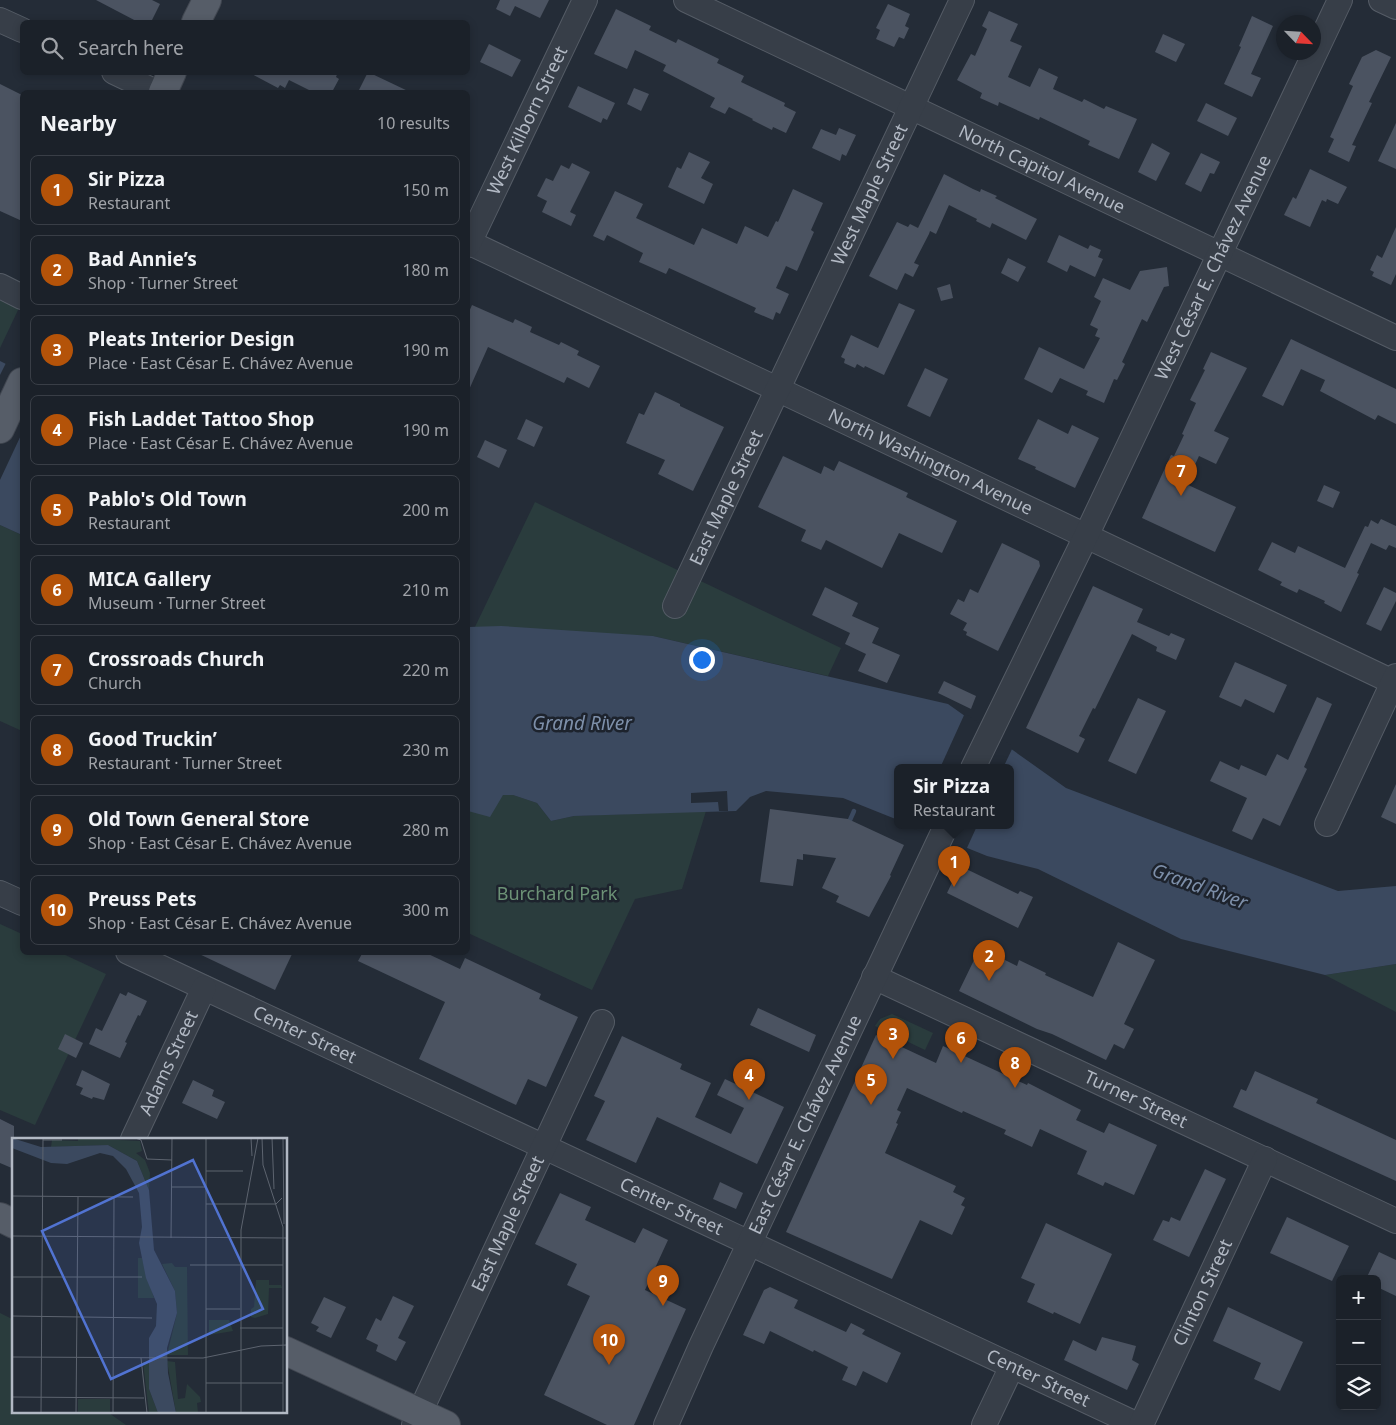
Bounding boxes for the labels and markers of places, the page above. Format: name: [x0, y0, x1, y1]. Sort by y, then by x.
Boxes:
pin: 7: [1165, 455, 1197, 496]
pin: 1: [938, 846, 970, 887]
pin: 2: [973, 940, 1005, 981]
pin: 3: [877, 1018, 909, 1059]
pin: 6: [945, 1022, 977, 1063]
pin: 8: [999, 1047, 1031, 1088]
pin: 4: [733, 1059, 765, 1100]
pin: 5: [855, 1064, 887, 1105]
pin: 9: [647, 1265, 679, 1306]
pin: 10: [593, 1324, 625, 1365]

